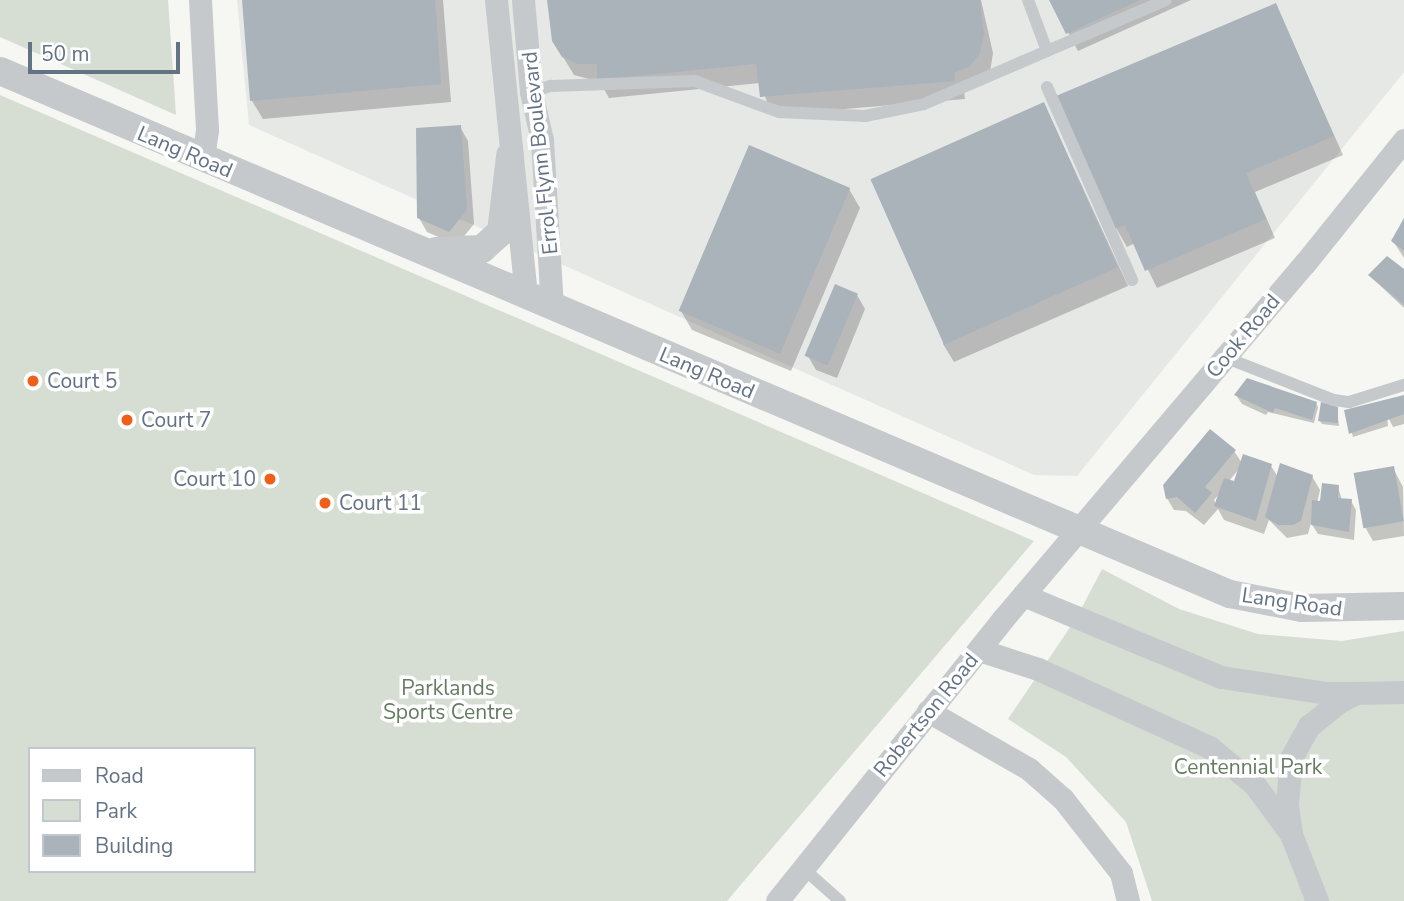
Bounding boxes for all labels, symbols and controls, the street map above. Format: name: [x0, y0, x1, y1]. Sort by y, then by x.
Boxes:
scale bar: [32, 28, 184, 72]
text: 50 m: [41, 40, 90, 68]
street label: Errol Flynn Boulevard: [517, 50, 563, 256]
street label: Lang Road: [134, 121, 236, 183]
street label: Cook Road: [1201, 289, 1285, 383]
street label: Lang Road: [656, 342, 758, 404]
place label: Court 5: [47, 368, 117, 394]
marker: Court 5: [25, 373, 41, 389]
place label: Court 7: [141, 407, 211, 433]
marker: Court 7: [119, 412, 135, 428]
place label: Court 10: [173, 466, 256, 492]
marker: Court 10: [262, 471, 278, 487]
place label: Court 11: [339, 490, 422, 516]
marker: Court 11: [317, 495, 333, 511]
street label: Lang Road: [1240, 582, 1344, 622]
street label: Robertson Road: [868, 648, 984, 782]
park label: Parklands Sports Centre: [383, 675, 513, 725]
legend: [28, 747, 256, 873]
park label: Centennial Park: [1174, 754, 1322, 780]
text: Road: [95, 762, 144, 790]
text: Park: [95, 797, 137, 825]
text: Building: [95, 832, 173, 860]

